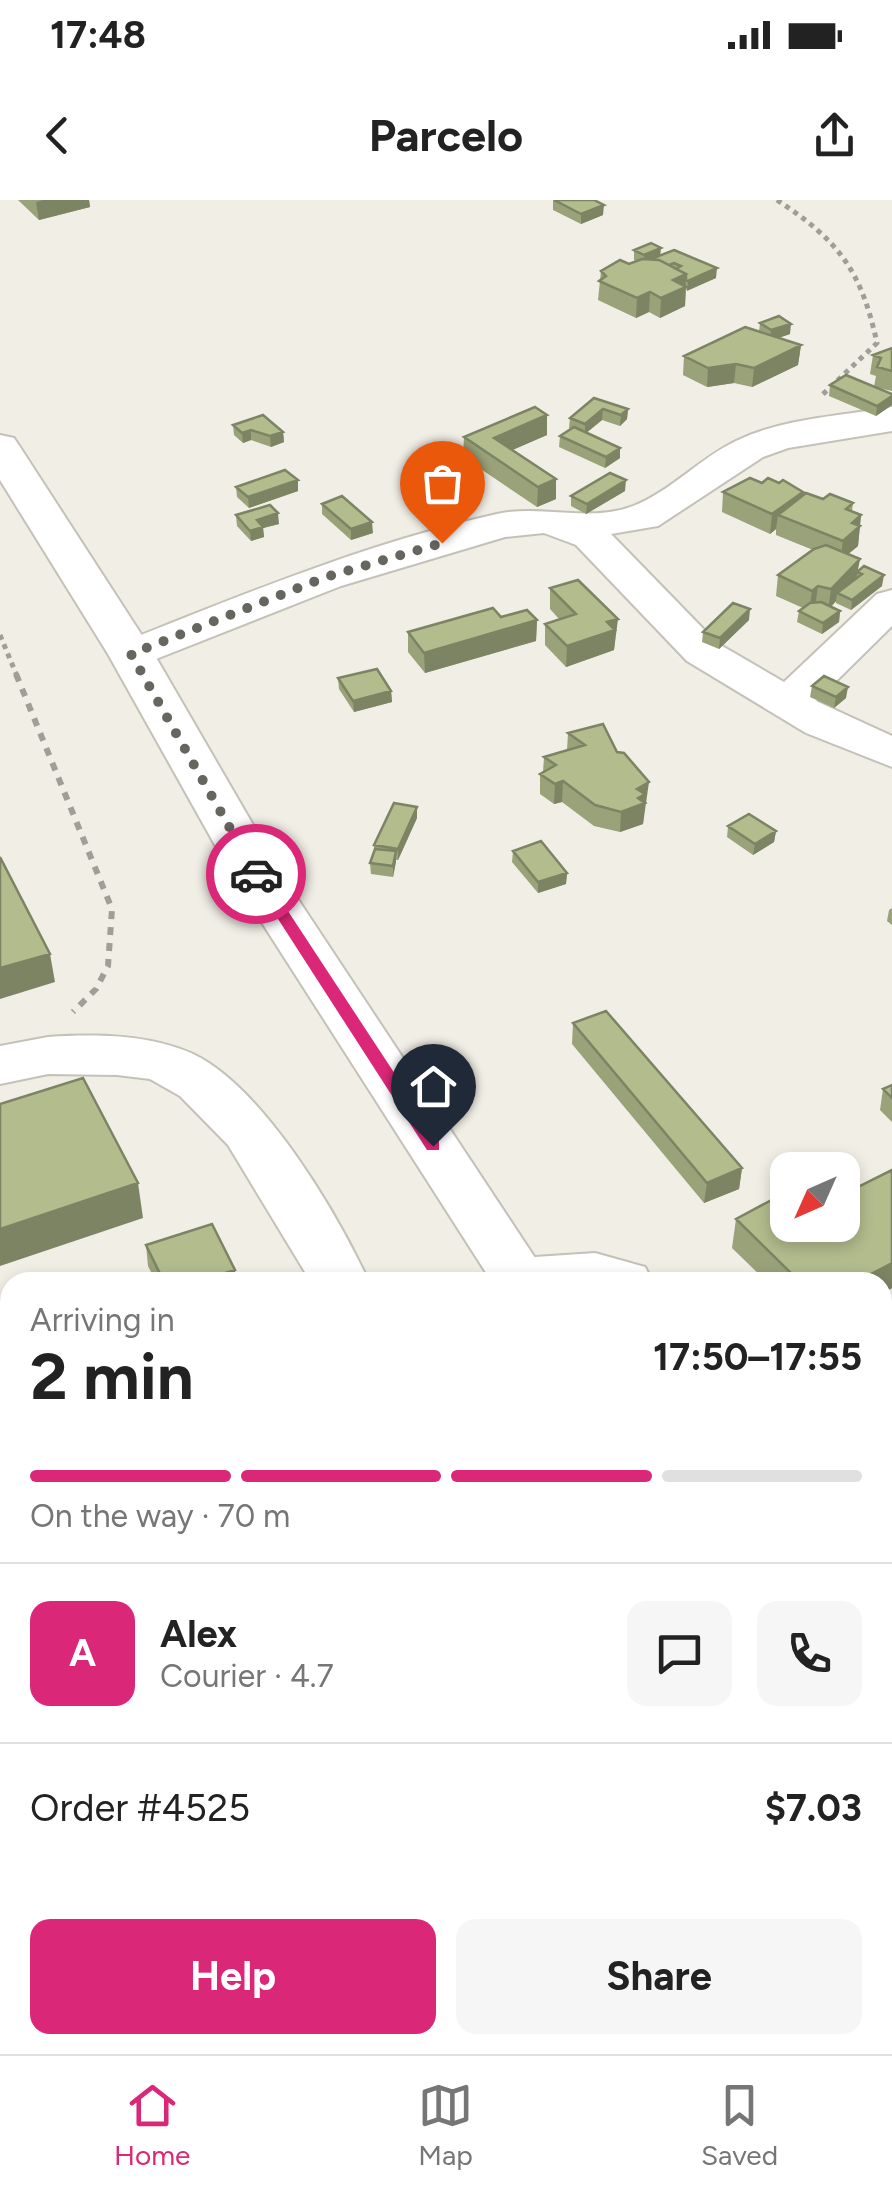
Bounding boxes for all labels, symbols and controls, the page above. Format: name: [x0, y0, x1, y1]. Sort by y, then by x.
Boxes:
text: 17:48: [50, 12, 146, 58]
icon: back: [30, 108, 85, 163]
text: Parcelo: [369, 108, 523, 162]
icon: share: [807, 108, 862, 163]
pin: [400, 441, 485, 544]
icon: bag: [415, 456, 470, 511]
courier: [206, 824, 306, 924]
icon: car: [229, 847, 284, 902]
pin: [391, 1044, 476, 1147]
icon: home: [406, 1059, 461, 1114]
north arrow: [770, 1152, 860, 1242]
map controls: [770, 1152, 860, 1242]
text: Arriving in: [30, 1301, 175, 1339]
text: 17:50–17:55: [653, 1334, 862, 1380]
text: 2 min: [30, 1337, 194, 1415]
text: On the way · 70 m: [30, 1497, 290, 1535]
button: chat: [627, 1601, 732, 1706]
button: phone: [757, 1601, 862, 1706]
text: Alex: [160, 1611, 237, 1657]
text: A: [69, 1630, 96, 1676]
text: Courier · 4.7: [160, 1657, 334, 1695]
text: Order #4525: [30, 1785, 250, 1831]
text: $7.03: [765, 1785, 862, 1831]
button: Help: [30, 1919, 436, 2034]
button: Share: [456, 1919, 862, 2034]
tab: Home: [114, 2078, 190, 2172]
tab: Map: [418, 2078, 473, 2172]
tab: Saved: [701, 2078, 778, 2172]

